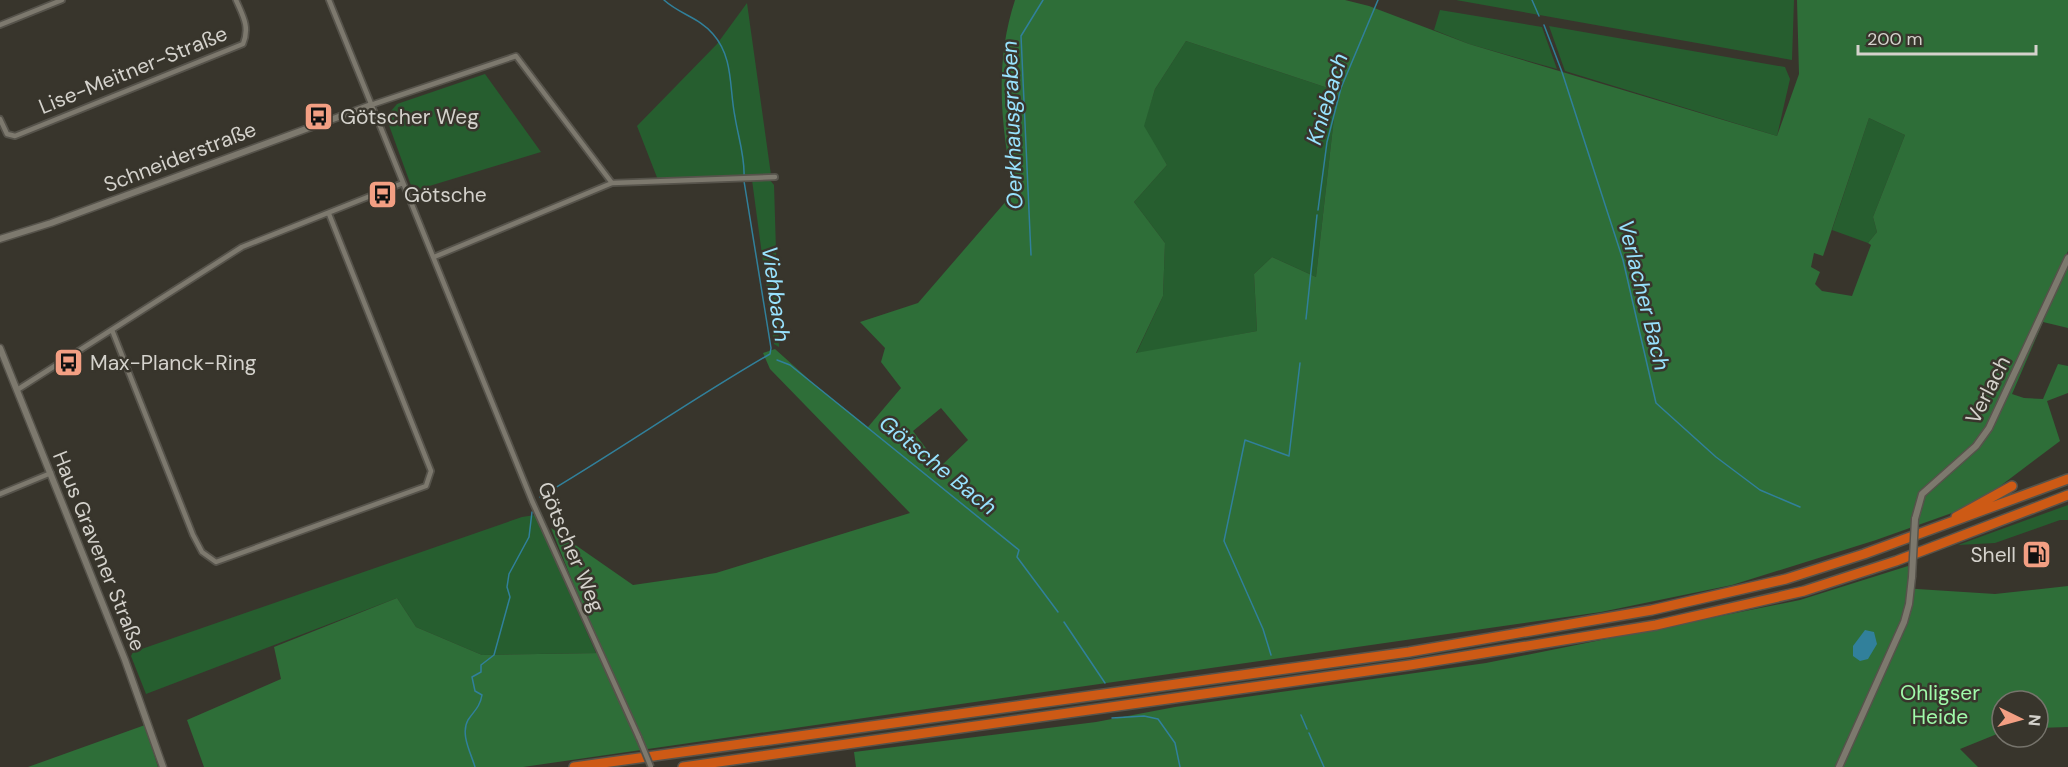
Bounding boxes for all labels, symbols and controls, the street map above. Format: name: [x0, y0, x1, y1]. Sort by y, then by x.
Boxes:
scale bar: [1858, 18, 2036, 56]
street label: Lise-Meitner-Straße: [35, 19, 232, 121]
text: 200 m: [1867, 27, 1923, 51]
water label: Oerkhausgraben: [995, 40, 1029, 210]
water label: Kniebach: [1299, 50, 1355, 148]
bus stop icon: Götscher Weg: [303, 101, 335, 133]
place label: Götscher Weg: [340, 103, 479, 131]
street label: Schneiderstraße: [100, 115, 260, 199]
bus stop icon: Götsche: [367, 179, 399, 211]
place label: Götsche: [404, 181, 487, 209]
water label: Verlacher Bach: [1611, 217, 1677, 373]
water label: Viehbach: [755, 244, 797, 344]
bus stop icon: Max-Planck-Ring: [53, 347, 85, 379]
place label: Max-Planck-Ring: [90, 349, 257, 377]
street label: Verlach: [1959, 351, 2017, 429]
water label: Götsche Bach: [873, 409, 1003, 521]
street label: Haus Gravener Straße: [46, 447, 152, 655]
street label: Götscher Weg: [531, 478, 611, 617]
fuel station icon: Shell: [2021, 539, 2053, 571]
place label: Shell: [1970, 541, 2016, 569]
park label: Ohligser Heide: [1900, 679, 1980, 731]
north arrow: [1990, 689, 2050, 749]
text: N: [2023, 714, 2045, 727]

